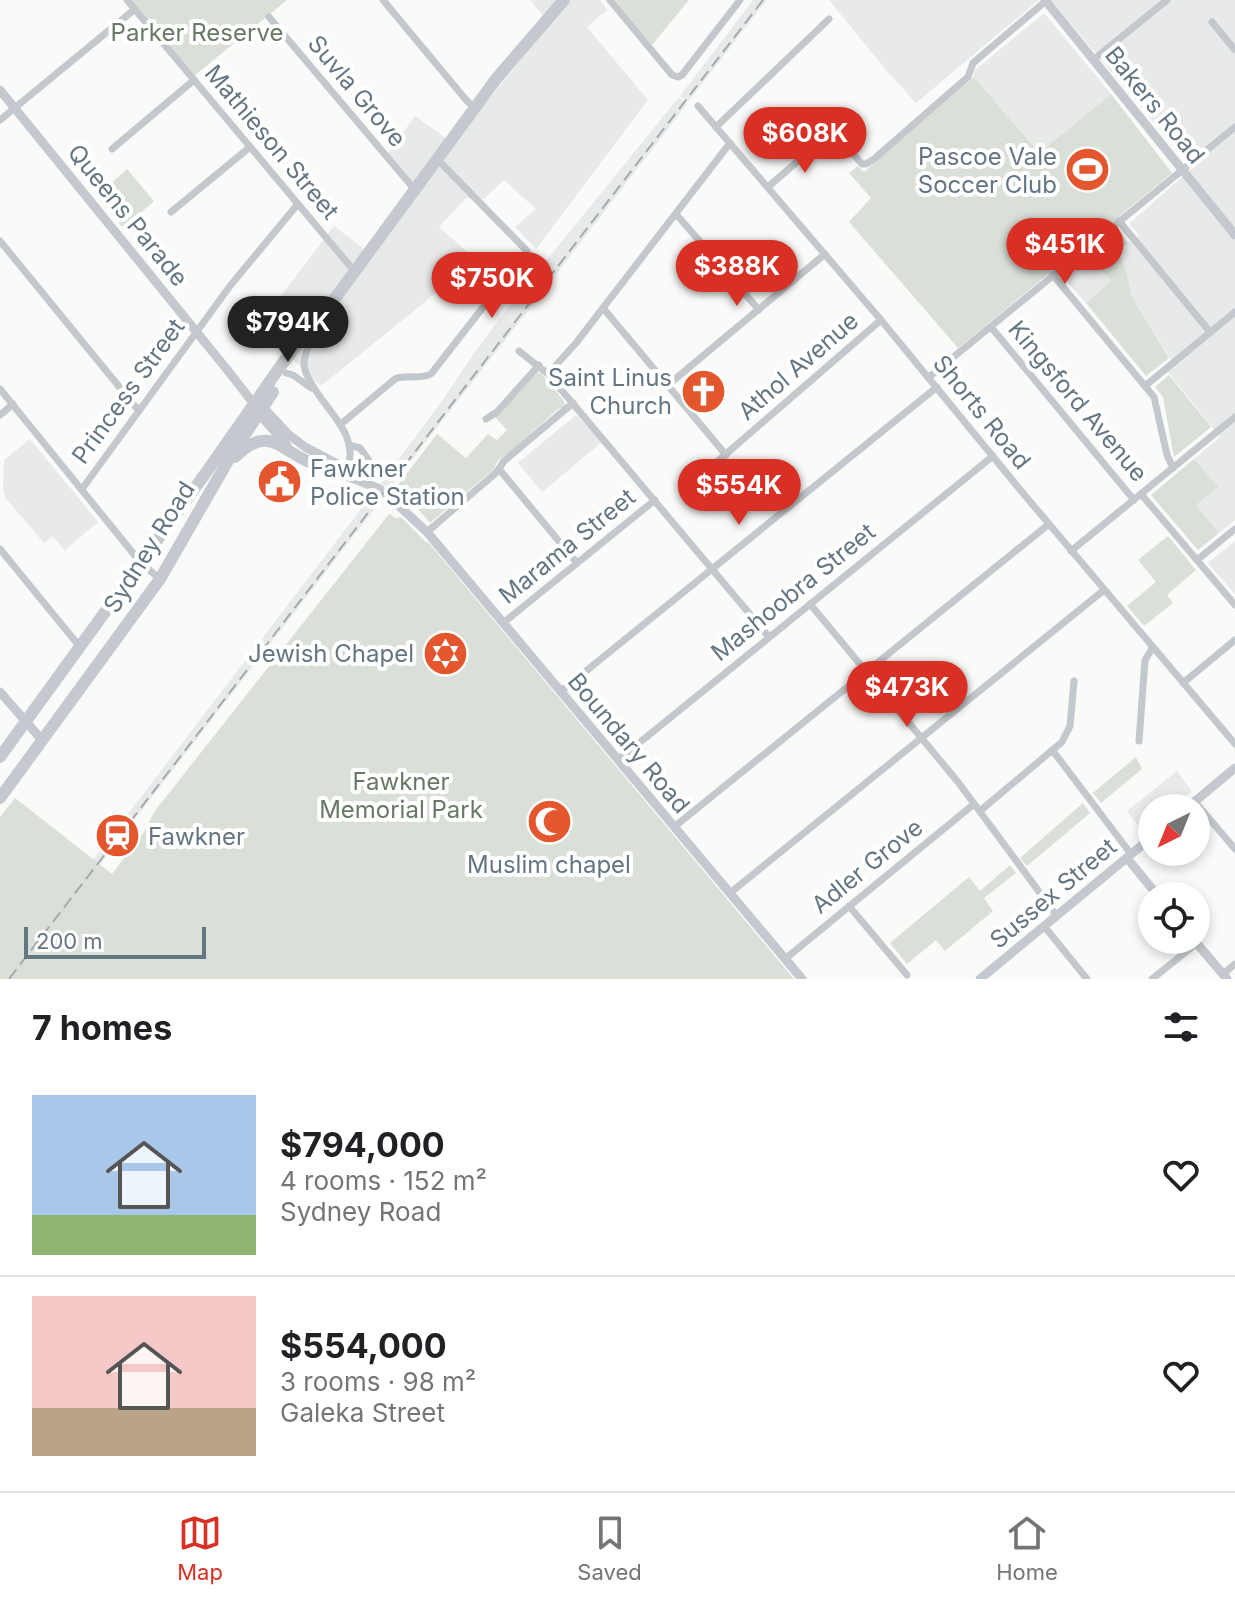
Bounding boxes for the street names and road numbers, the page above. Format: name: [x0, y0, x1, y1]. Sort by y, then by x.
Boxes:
street label: Suvla Grove: [302, 29, 412, 153]
street label: Bakers Road: [1099, 41, 1211, 169]
street label: Mathieson Street: [199, 59, 345, 225]
street label: Queens Parade: [62, 138, 194, 292]
street label: Athol Avenue: [732, 306, 864, 426]
street label: Princess Street: [66, 313, 190, 469]
street label: Kingsford Avenue: [1002, 315, 1154, 487]
street label: Shorts Road: [927, 349, 1037, 475]
street label: Sydney Road: [97, 476, 201, 618]
street label: Marama Street: [493, 482, 641, 610]
street label: Mashoobra Street: [705, 517, 881, 667]
street label: Boundary Road: [562, 667, 696, 819]
street label: Adler Grove: [806, 812, 928, 920]
street label: Sussex Street: [984, 832, 1122, 954]

